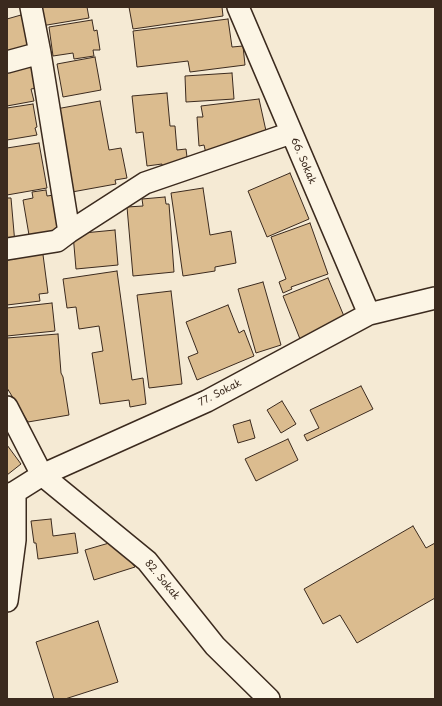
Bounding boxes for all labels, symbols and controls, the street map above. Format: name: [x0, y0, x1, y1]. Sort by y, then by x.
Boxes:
street label: 66. Sokak: [288, 136, 318, 186]
street label: 77. Sokak: [196, 377, 244, 409]
street label: 82. Sokak: [142, 558, 182, 602]

